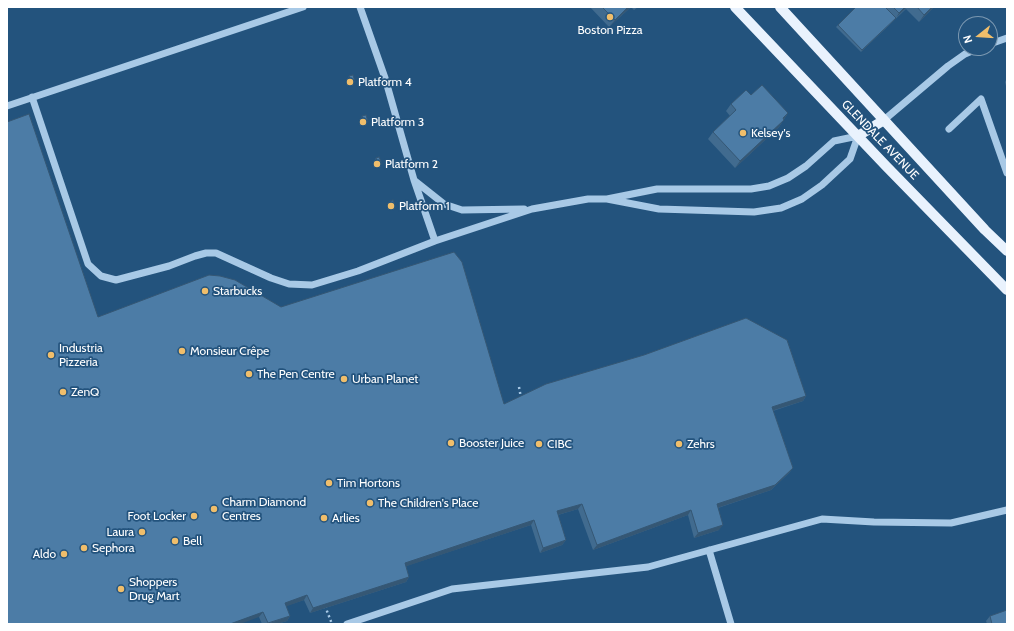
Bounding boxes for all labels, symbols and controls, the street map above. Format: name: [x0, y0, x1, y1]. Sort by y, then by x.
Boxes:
marker: Boston Pizza: [605, 12, 615, 22]
north arrow: [958, 16, 998, 56]
place label: Boston Pizza: [577, 23, 643, 37]
text: N: [960, 33, 975, 45]
place label: Platform 4: [358, 75, 412, 89]
marker: Platform 4: [345, 77, 355, 87]
street label: GLENDALE AVENUE: [838, 97, 922, 183]
place label: Platform 3: [371, 115, 424, 129]
marker: Platform 3: [358, 117, 368, 127]
place label: Kelsey's: [751, 126, 790, 140]
marker: Kelsey's: [738, 128, 748, 138]
place label: Platform 2: [385, 157, 438, 171]
marker: Platform 2: [372, 159, 382, 169]
place label: Platform 1: [399, 199, 450, 213]
marker: Platform 1: [386, 201, 396, 211]
place label: Starbucks: [213, 284, 262, 298]
marker: Starbucks: [200, 286, 210, 296]
place label: Industria Pizzeria: [59, 341, 103, 369]
place label: Monsieur Crêpe: [190, 344, 269, 358]
marker: Monsieur Crêpe: [177, 346, 187, 356]
marker: Industria Pizzeria: [46, 350, 56, 360]
place label: The Pen Centre: [257, 367, 335, 381]
marker: The Pen Centre: [244, 369, 254, 379]
place label: Urban Planet: [352, 372, 418, 386]
marker: Urban Planet: [339, 374, 349, 384]
place label: ZenQ: [71, 385, 99, 399]
marker: ZenQ: [58, 387, 68, 397]
place label: Booster Juice: [459, 436, 524, 450]
place label: CIBC: [547, 437, 572, 451]
place label: Zehrs: [687, 437, 715, 451]
marker: Booster Juice: [446, 438, 456, 448]
marker: CIBC: [534, 439, 544, 449]
marker: Zehrs: [674, 439, 684, 449]
place label: Tim Hortons: [337, 476, 400, 490]
marker: Tim Hortons: [324, 478, 334, 488]
place label: Charm Diamond Centres: [222, 495, 306, 523]
place label: The Children's Place: [378, 496, 478, 510]
marker: The Children's Place: [365, 498, 375, 508]
marker: Charm Diamond Centres: [209, 504, 219, 514]
place label: Foot Locker: [127, 509, 186, 523]
marker: Foot Locker: [189, 511, 199, 521]
place label: Arlies: [332, 511, 360, 525]
marker: Arlies: [319, 513, 329, 523]
place label: Laura: [106, 525, 134, 539]
marker: Laura: [137, 527, 147, 537]
place label: Bell: [183, 534, 202, 548]
marker: Bell: [170, 536, 180, 546]
place label: Sephora: [92, 541, 134, 555]
marker: Sephora: [79, 543, 89, 553]
place label: Aldo: [33, 547, 56, 561]
marker: Aldo: [59, 549, 69, 559]
place label: Shoppers Drug Mart: [129, 575, 180, 603]
marker: Shoppers Drug Mart: [116, 584, 126, 594]

